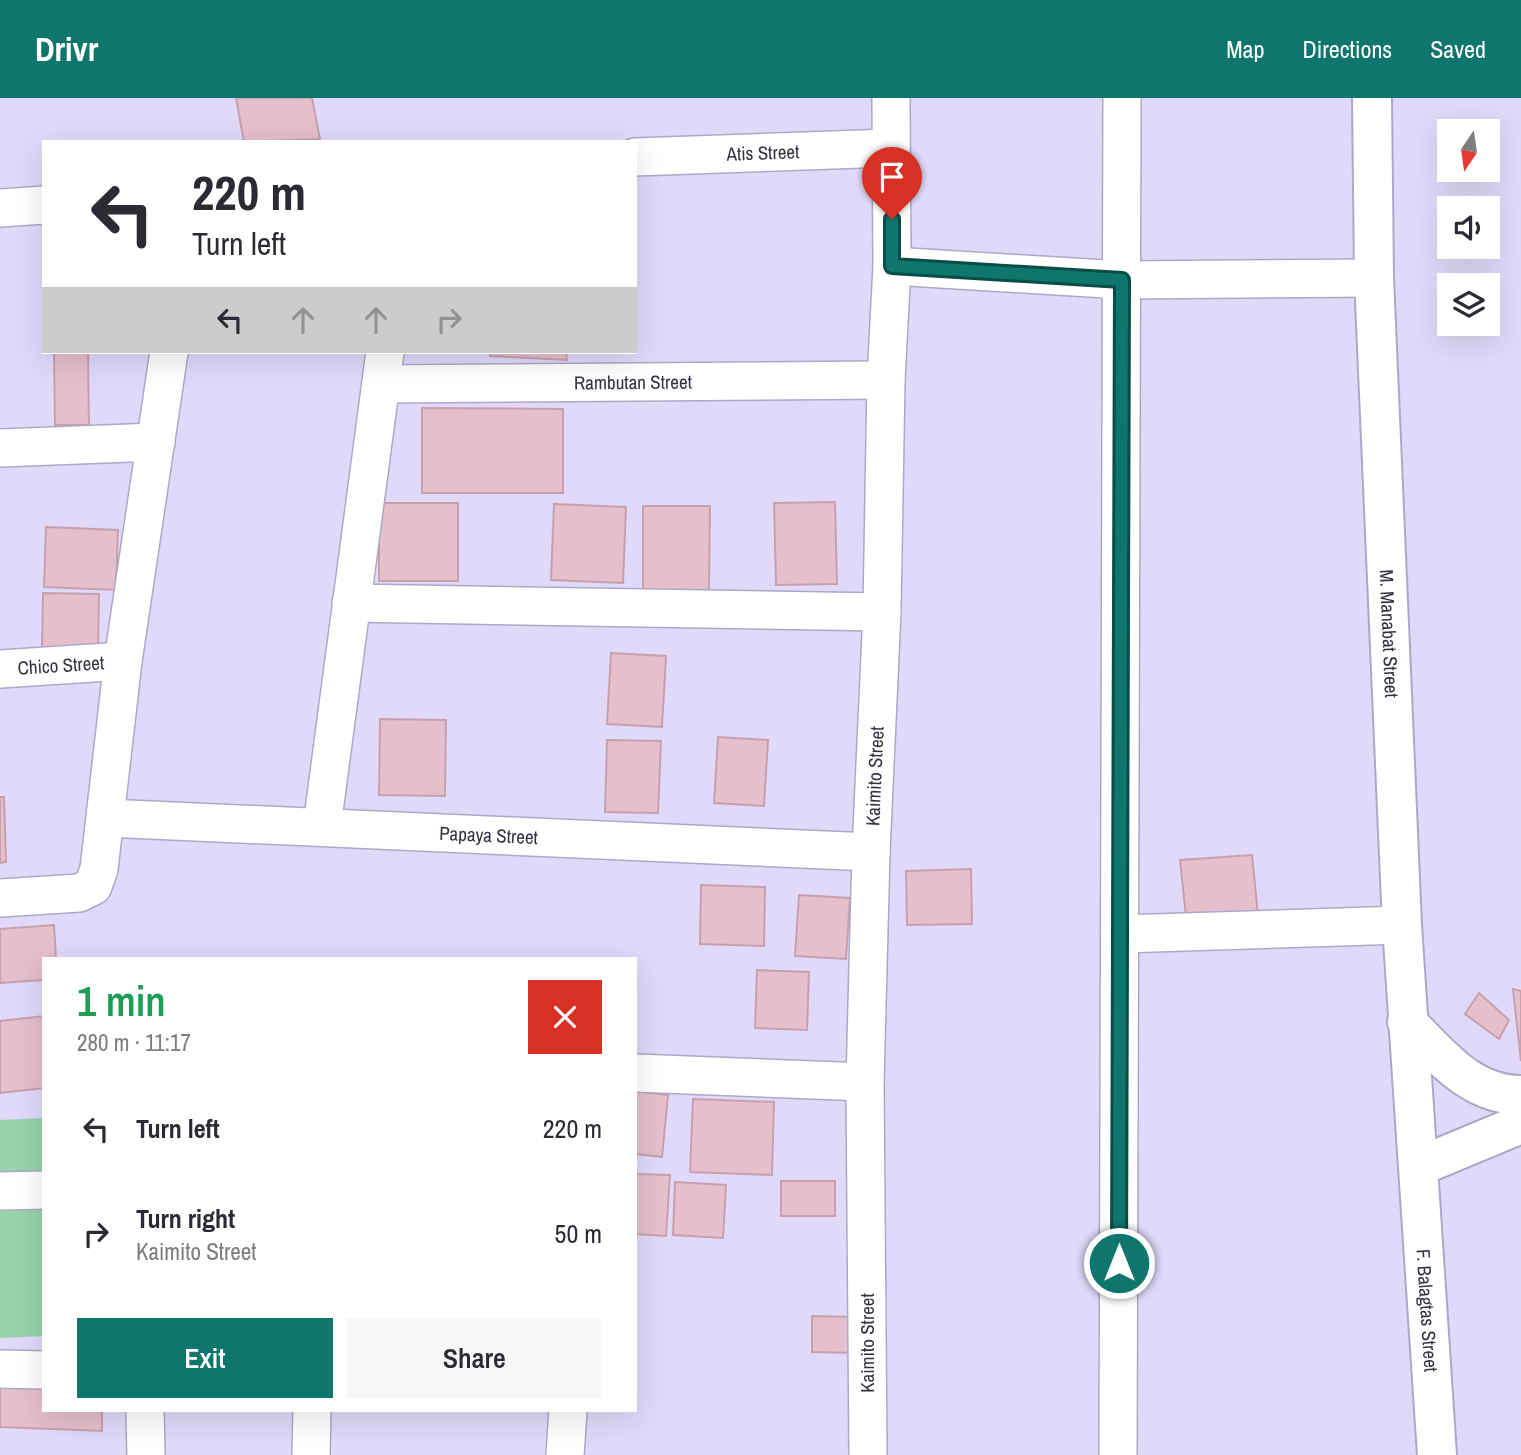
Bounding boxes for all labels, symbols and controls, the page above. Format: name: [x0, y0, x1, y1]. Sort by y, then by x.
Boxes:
text: Drivr: [35, 27, 98, 71]
text: Map: [1226, 33, 1264, 65]
text: Directions: [1302, 33, 1392, 65]
text: Saved: [1430, 33, 1486, 65]
north arrow: [1437, 119, 1500, 182]
map controls: [1437, 119, 1500, 336]
street label: Atis Street: [725, 138, 800, 167]
pin: [862, 147, 922, 219]
icon: arrive: [873, 158, 911, 196]
text: 220 m: [192, 159, 306, 225]
icon: left: [77, 168, 168, 259]
button: sound: [1437, 196, 1500, 259]
text: Turn left: [192, 222, 286, 265]
button: layers: [1437, 273, 1500, 336]
icon: left: [211, 301, 249, 339]
icon: ahead: [284, 301, 322, 339]
icon: ahead: [357, 301, 395, 339]
icon: right: [430, 301, 468, 339]
street label: Rambutan Street: [574, 369, 693, 395]
street label: M. Manabat Street: [1374, 569, 1405, 699]
street label: Chico Street: [17, 649, 106, 681]
street label: Kaimito Street: [859, 725, 890, 827]
street label: Papaya Street: [439, 820, 539, 850]
text: 1 min: [77, 973, 166, 1029]
button: close: [528, 980, 602, 1054]
text: 280 m · 11:17: [77, 1027, 191, 1058]
icon: left: [77, 1110, 115, 1148]
text: Turn left: [136, 1111, 220, 1146]
text: 220 m: [543, 1111, 602, 1146]
text: Turn right: [136, 1201, 235, 1236]
icon: right: [77, 1215, 115, 1253]
text: 50 m: [555, 1216, 602, 1251]
position arrow: [1082, 1226, 1156, 1300]
text: Kaimito Street: [136, 1236, 257, 1267]
street label: F. Balagtas Street: [1410, 1248, 1445, 1373]
street label: Kaimito Street: [854, 1293, 880, 1393]
button: Exit: [77, 1318, 333, 1398]
button: Share: [347, 1318, 602, 1398]

